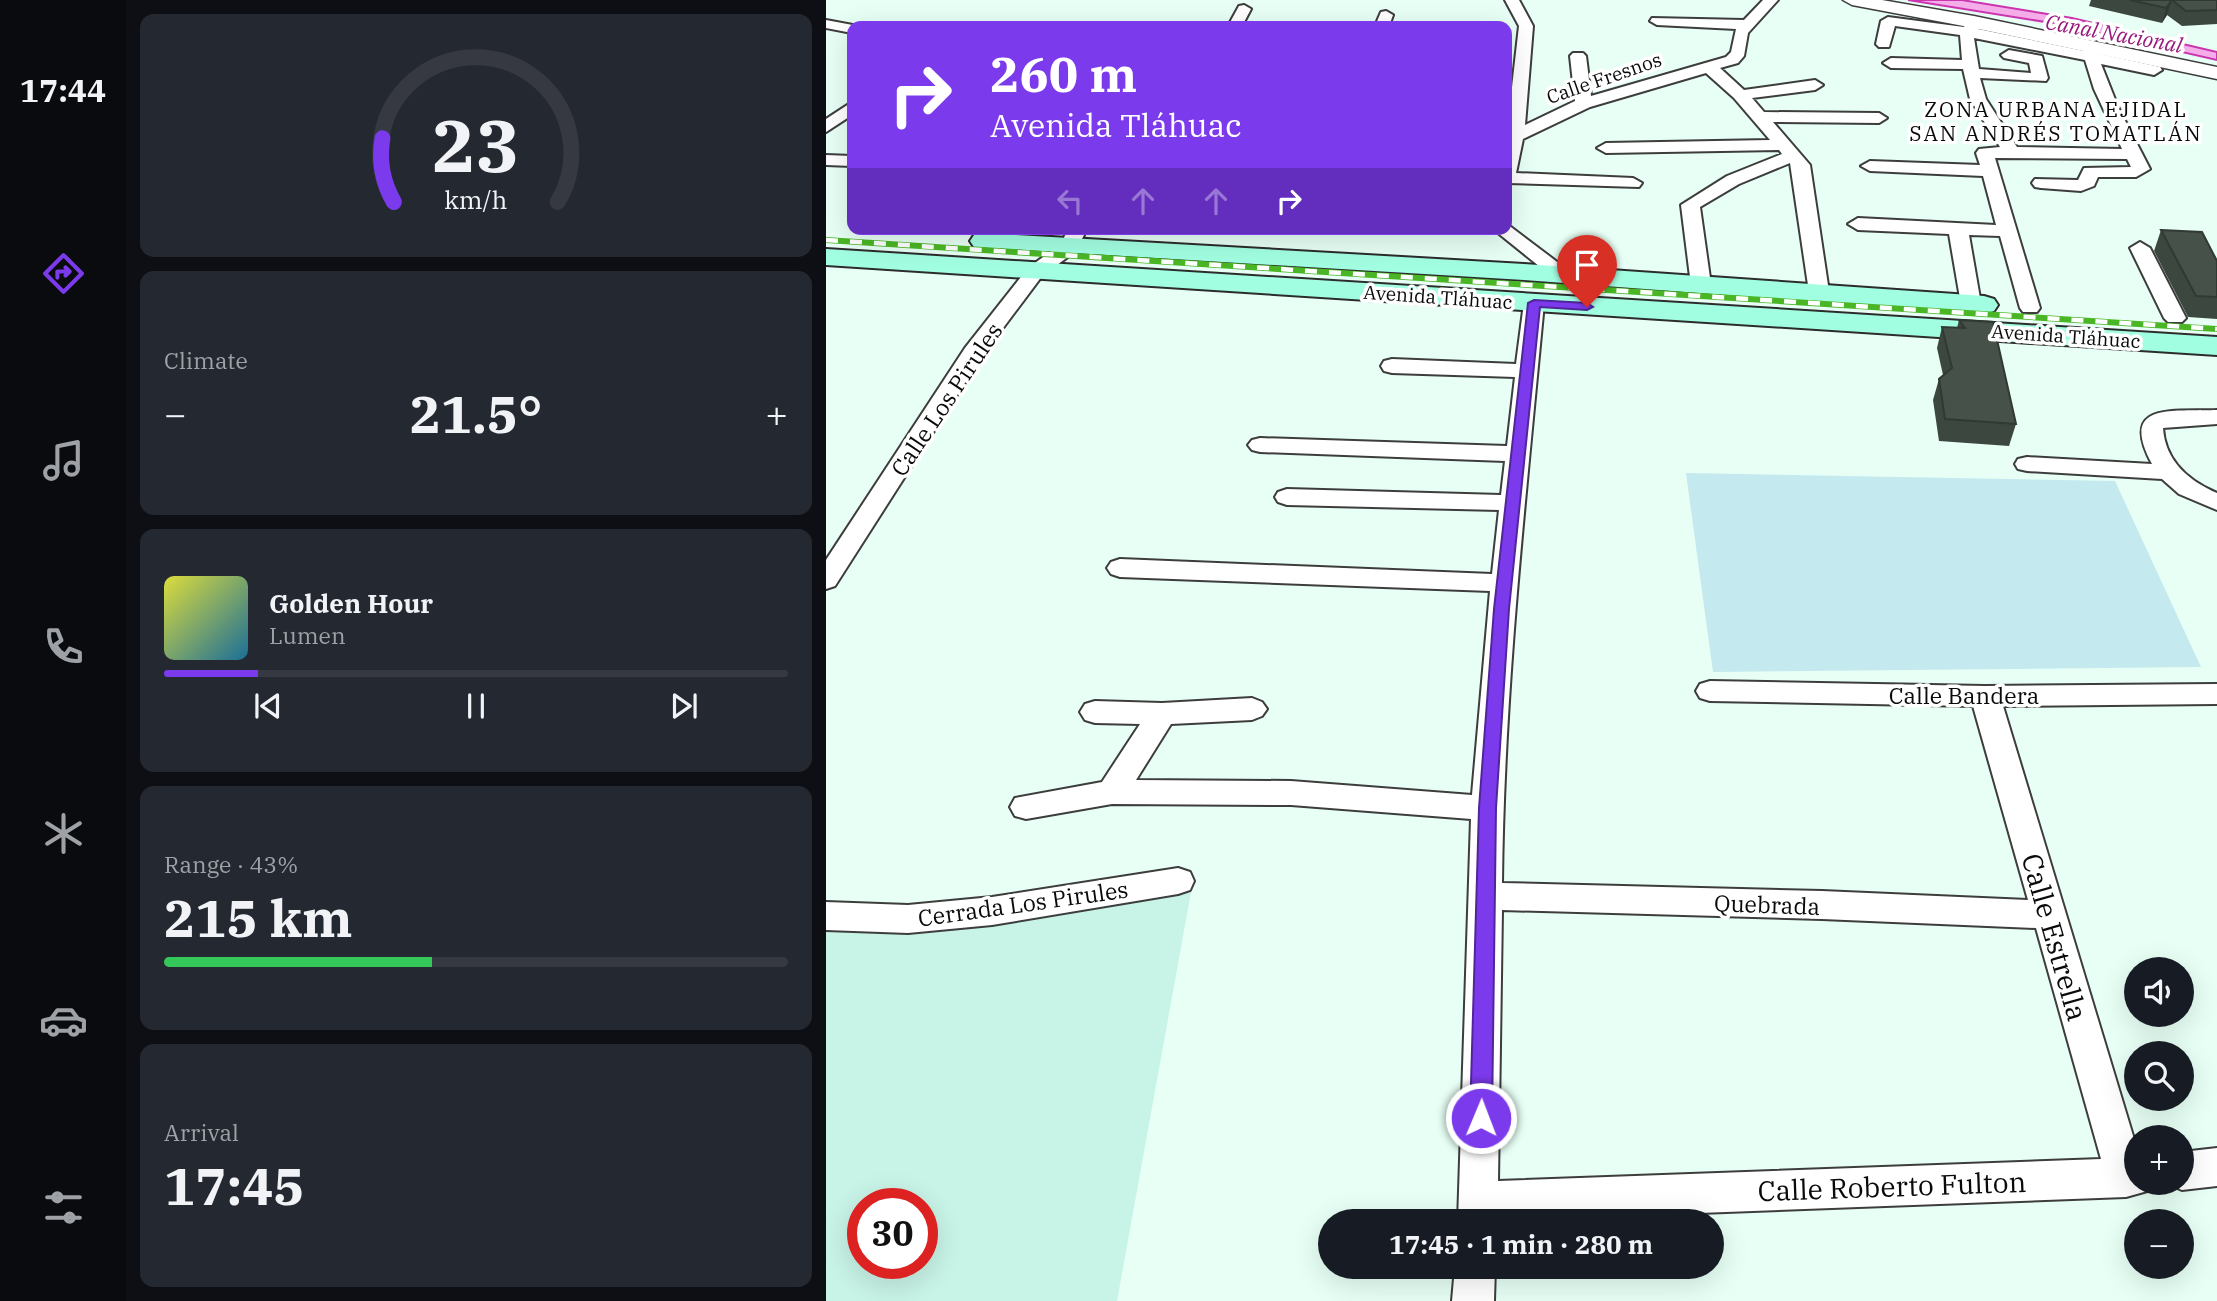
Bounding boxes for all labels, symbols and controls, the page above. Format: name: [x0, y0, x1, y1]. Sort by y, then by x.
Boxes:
water label: Canal Nacional: [2043, 7, 2186, 59]
text: 260 m: [990, 42, 1137, 105]
street label: Calle Fresnos: [1543, 47, 1665, 109]
icon: right: [875, 49, 966, 140]
text: 17:44: [20, 69, 106, 111]
district label: ZONA URBANA EJIDAL SAN ANDRÉS TOMATLÁN: [1909, 95, 2203, 147]
text: 23: [432, 97, 520, 192]
text: Avenida Tláhuac: [990, 104, 1242, 146]
icon: left: [1051, 182, 1089, 220]
icon: ahead: [1124, 182, 1162, 220]
icon: ahead: [1197, 182, 1235, 220]
icon: right: [1270, 182, 1308, 220]
text: km/h: [444, 183, 508, 216]
pin: [1557, 235, 1617, 307]
icon: arrive: [1568, 246, 1606, 284]
icon: directions: [39, 249, 88, 298]
street label: Avenida Tláhuac: [1363, 280, 1514, 314]
street label: Calle Los Pirules: [884, 316, 1008, 482]
street label: Avenida Tláhuac: [1991, 319, 2142, 353]
text: Climate: [164, 345, 248, 375]
text: 21.5°: [410, 380, 542, 447]
text: −: [164, 389, 187, 438]
text: +: [765, 389, 788, 438]
icon: music: [39, 436, 88, 485]
text: Golden Hour: [269, 586, 433, 620]
text: Lumen: [269, 620, 346, 650]
icon: phone: [39, 622, 88, 671]
street label: Calle Bandera: [1889, 680, 2039, 710]
icon: previous: [249, 687, 287, 725]
icon: pause: [457, 687, 495, 725]
icon: next: [665, 687, 703, 725]
icon: climate: [39, 809, 88, 858]
text: Range · 43%: [164, 849, 298, 879]
street label: Calle Estrella: [2013, 849, 2097, 1025]
street label: Cerrada Los Pirules: [916, 873, 1130, 933]
text: 215 km: [164, 884, 353, 951]
street label: Quebrada: [1713, 887, 1821, 921]
map controls: [2124, 957, 2194, 1279]
button: sound: [2124, 957, 2194, 1027]
icon: car: [39, 996, 88, 1045]
button: search: [2124, 1041, 2194, 1111]
position arrow: [1444, 1081, 1518, 1155]
text: Arrival: [164, 1117, 239, 1147]
button: +: [2124, 1125, 2194, 1195]
text: 17:45: [164, 1152, 305, 1219]
street label: Calle Roberto Fulton: [1757, 1163, 2027, 1209]
icon: filters: [39, 1183, 88, 1232]
speed limit sign: 30: [847, 1188, 938, 1279]
button: −: [2124, 1209, 2194, 1279]
text: 17:45 · 1 min · 280 m: [1389, 1227, 1653, 1261]

